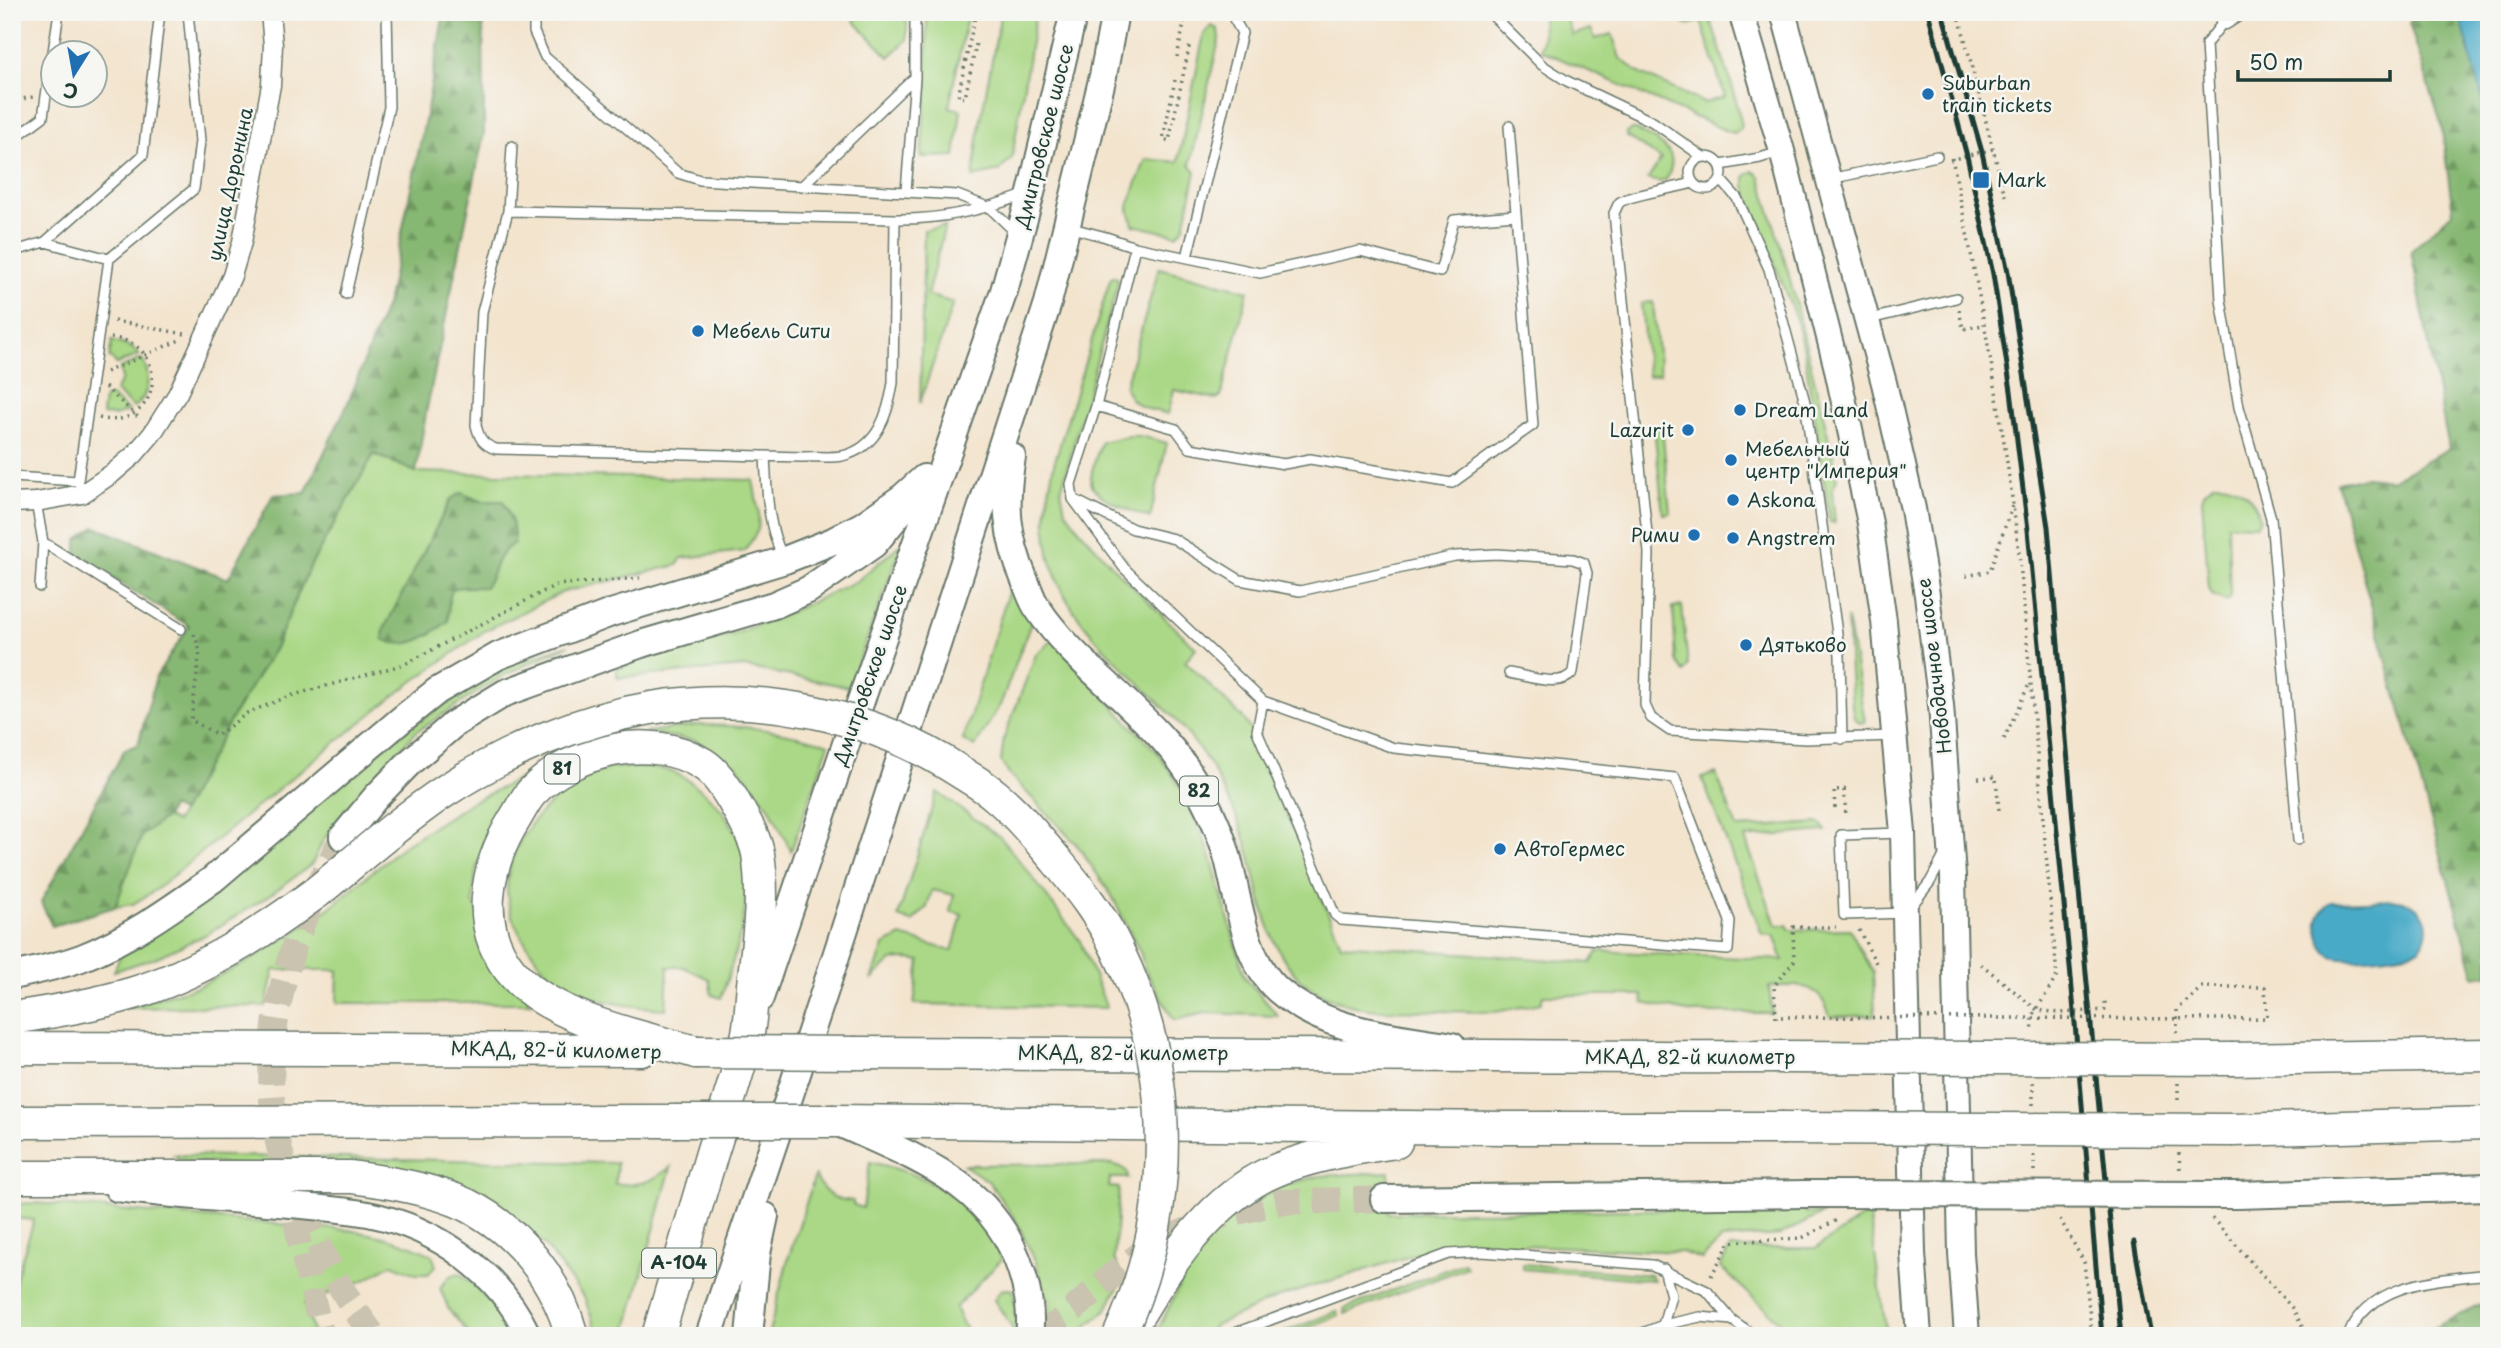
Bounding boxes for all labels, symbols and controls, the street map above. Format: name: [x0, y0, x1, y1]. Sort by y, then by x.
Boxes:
north arrow: [38, 38, 108, 108]
scale bar: [2238, 38, 2391, 82]
street label: Дмитровское шоссе: [1006, 41, 1080, 232]
text: 50 m: [2249, 45, 2303, 77]
place label: Suburban train tickets: [1942, 68, 2052, 118]
text: С: [61, 77, 80, 107]
marker: Suburban train tickets: [1920, 86, 1936, 102]
street label: улица Доронина: [199, 104, 259, 263]
place label: Mark: [1997, 165, 2047, 193]
marker: Mark: [1971, 170, 1991, 190]
place label: Мебель Сити: [712, 316, 831, 344]
marker: Мебель Сити: [690, 323, 706, 339]
place label: Dream Land: [1754, 395, 1868, 423]
marker: Dream Land: [1732, 402, 1748, 418]
place label: Lazurit: [1609, 415, 1674, 443]
marker: Lazurit: [1680, 422, 1696, 438]
place label: Мебельный центр "Империя": [1745, 434, 1907, 484]
marker: Мебельный центр "Империя": [1723, 452, 1739, 468]
place label: Askona: [1747, 485, 1816, 513]
marker: Askona: [1725, 492, 1741, 508]
place label: Рими: [1631, 520, 1680, 548]
place label: Angstrem: [1747, 523, 1836, 551]
marker: Рими: [1686, 527, 1702, 543]
marker: Angstrem: [1725, 530, 1741, 546]
street label: Новодачное шоссе: [1908, 577, 1958, 756]
street label: Дмитровское шоссе: [825, 581, 913, 770]
place label: Дятьково: [1759, 630, 1847, 658]
marker: Дятьково: [1738, 637, 1754, 653]
road number: 81: [544, 754, 580, 784]
road number: 82: [1180, 776, 1218, 806]
place label: АвтоГермес: [1514, 834, 1625, 862]
marker: АвтоГермес: [1492, 841, 1508, 857]
street label: МКАД, 82-й километр: [450, 1033, 662, 1065]
street label: МКАД, 82-й километр: [1018, 1038, 1228, 1066]
street label: МКАД, 82-й километр: [1585, 1042, 1795, 1070]
road number: А-104: [642, 1248, 716, 1278]

